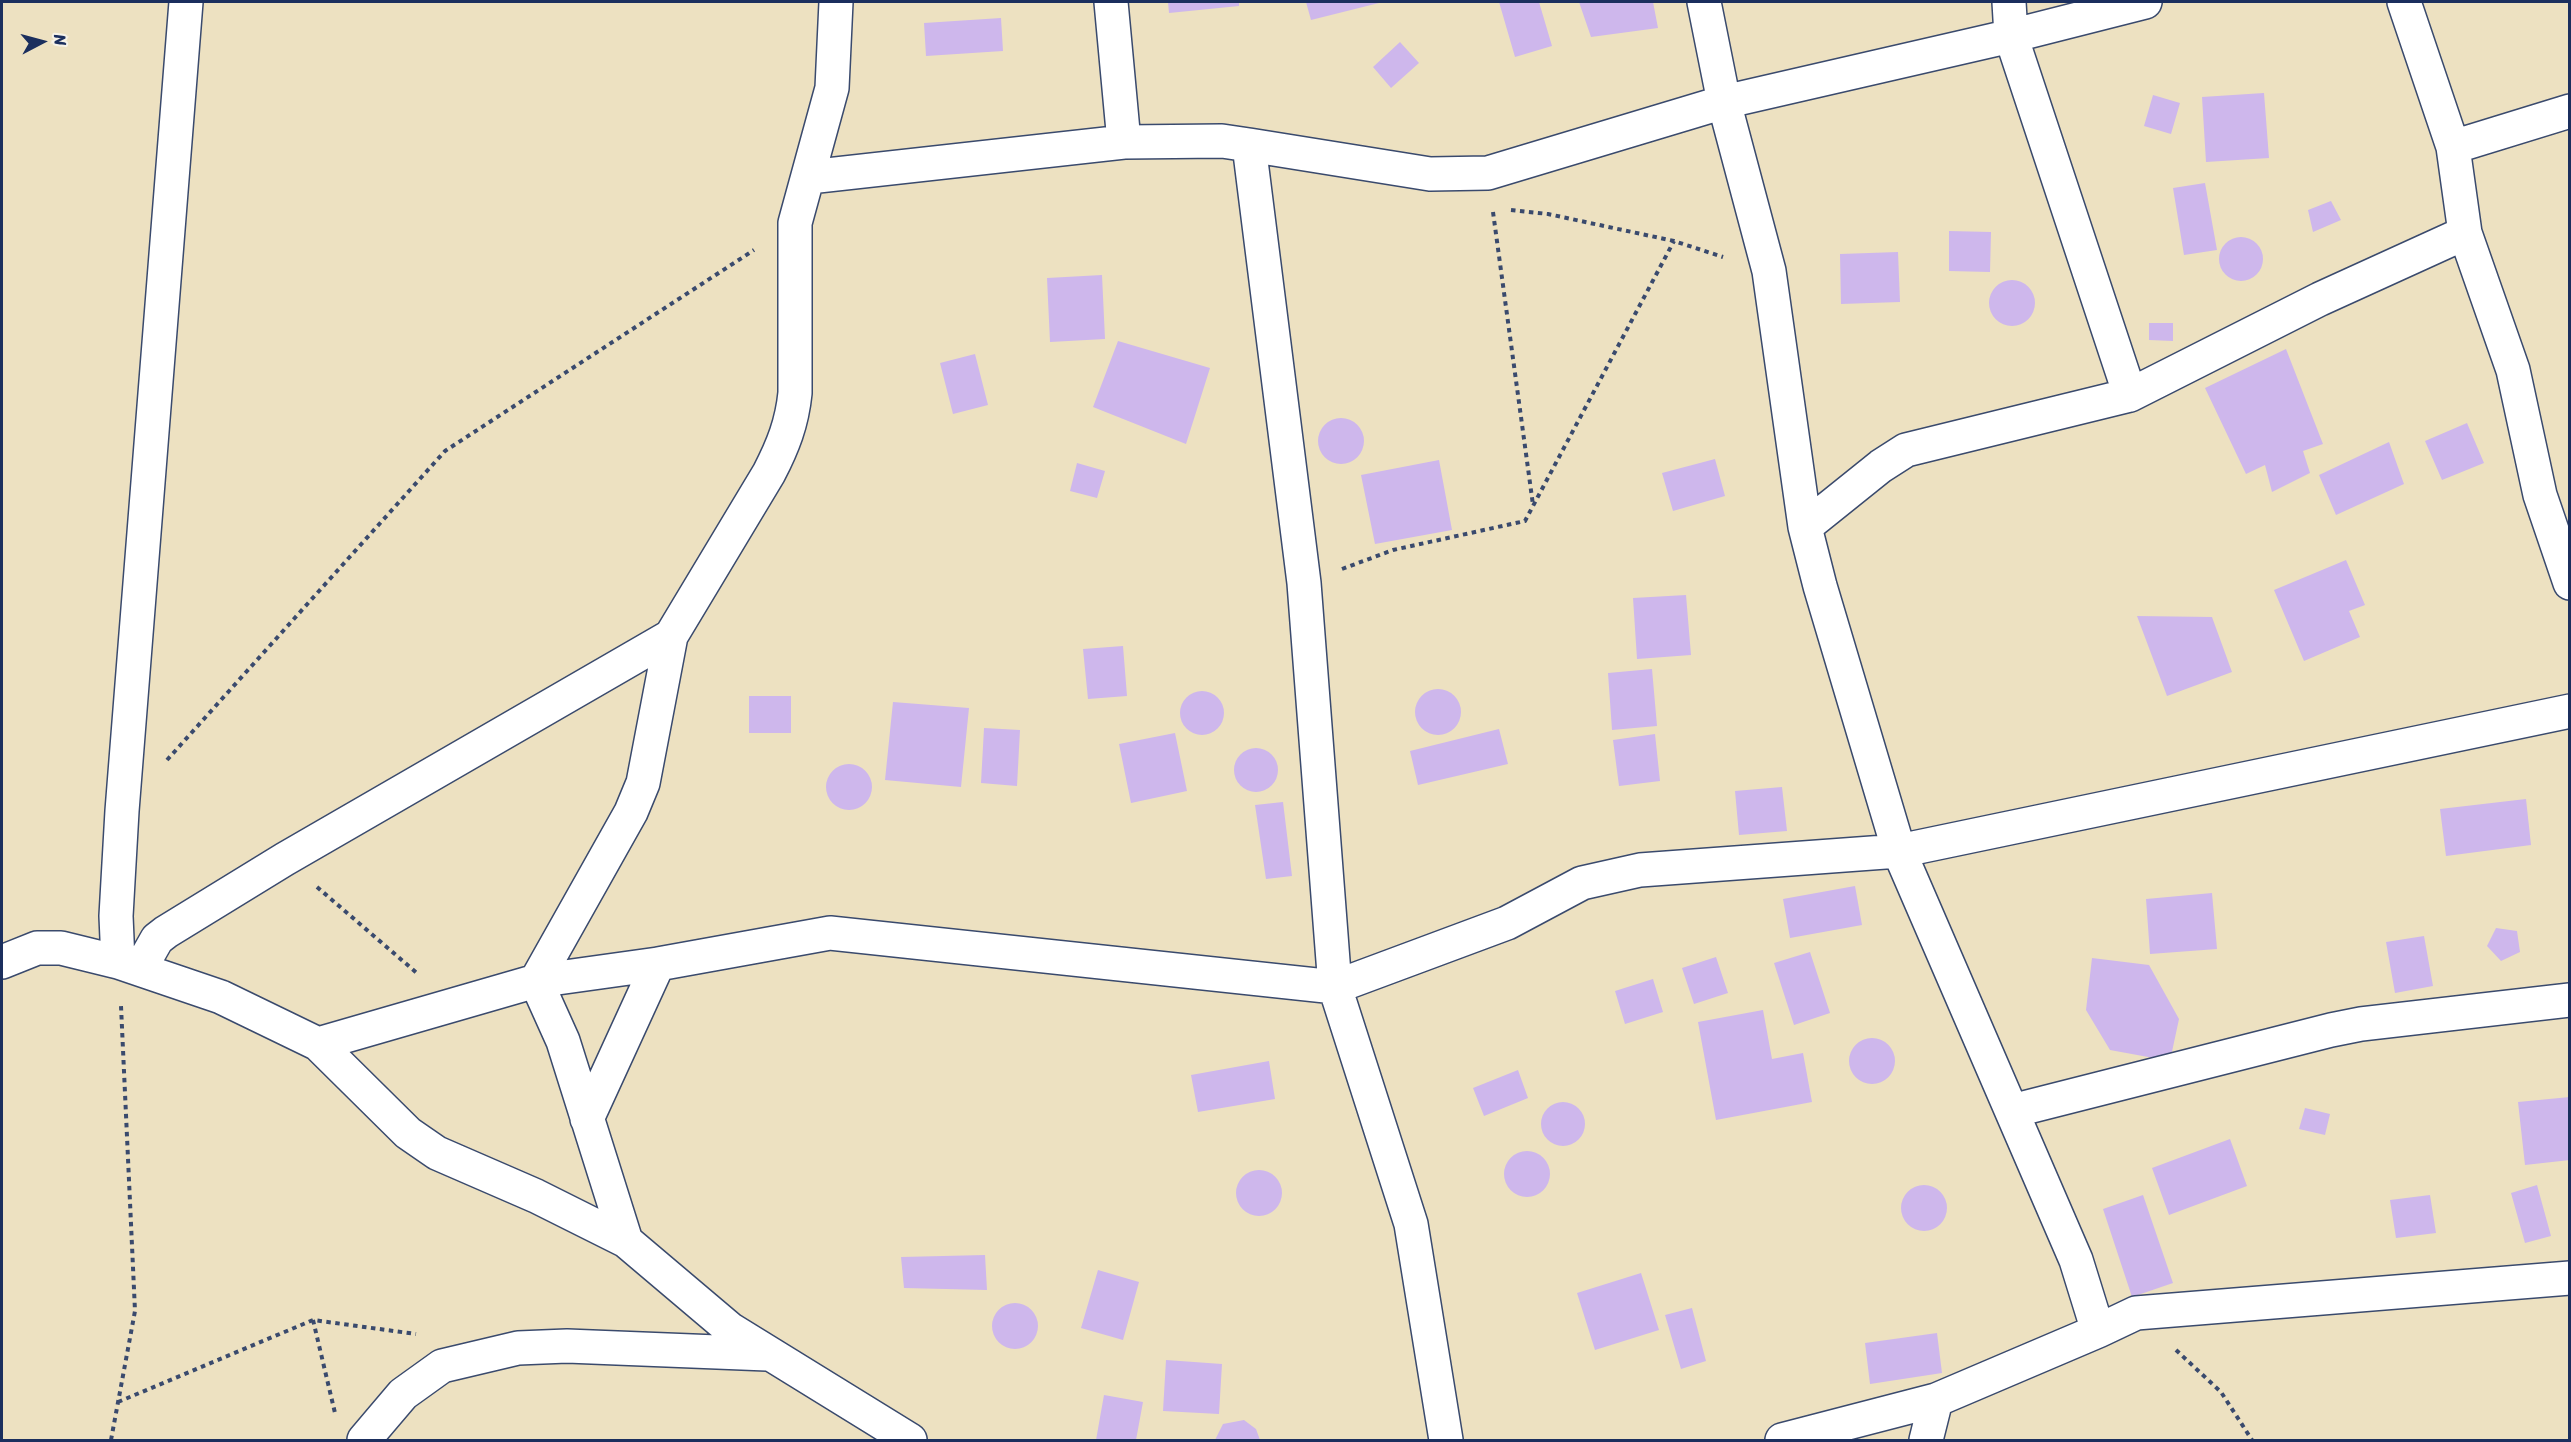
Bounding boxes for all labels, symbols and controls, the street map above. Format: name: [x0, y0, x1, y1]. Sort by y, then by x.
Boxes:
north arrow: [12, 12, 72, 72]
text: N: [45, 33, 75, 47]

